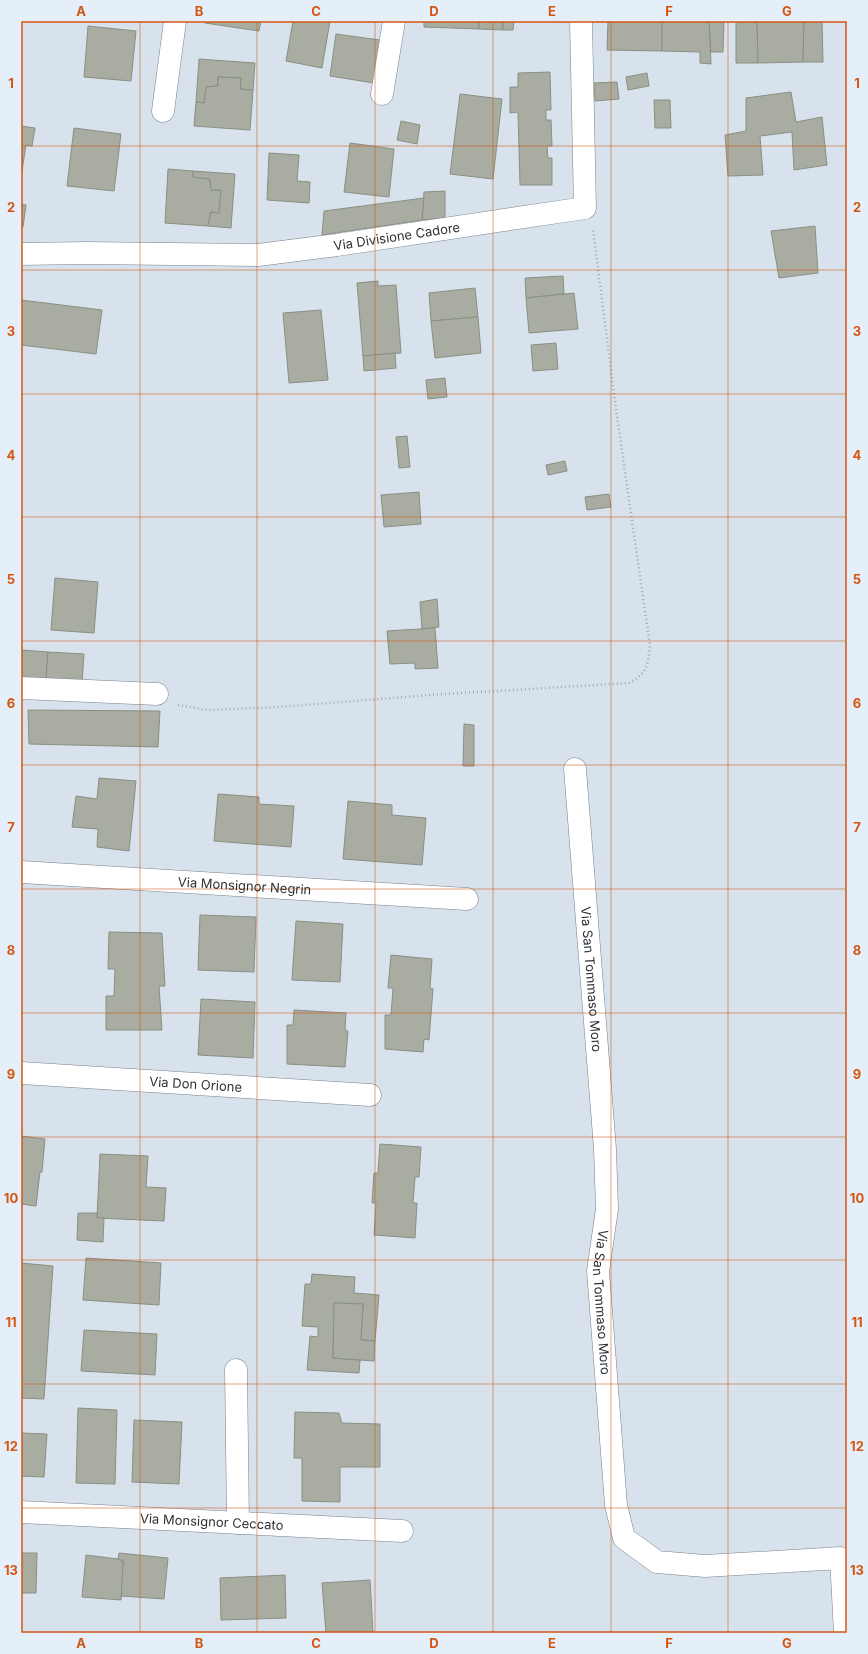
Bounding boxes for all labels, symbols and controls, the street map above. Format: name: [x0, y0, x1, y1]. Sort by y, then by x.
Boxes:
text: A: [76, 3, 86, 19]
text: B: [195, 3, 204, 19]
text: C: [311, 3, 321, 19]
text: D: [429, 3, 439, 19]
text: E: [548, 3, 556, 19]
text: F: [665, 3, 673, 19]
text: G: [782, 3, 792, 19]
text: 1: [8, 75, 14, 91]
text: 1: [854, 75, 860, 91]
text: 2: [7, 199, 15, 215]
text: 2: [853, 199, 861, 215]
street label: Via Divisione Cadore: [332, 219, 461, 253]
text: 3: [7, 323, 15, 339]
text: 3: [853, 323, 861, 339]
text: 4: [7, 447, 16, 463]
text: 4: [853, 447, 862, 463]
text: 5: [7, 571, 15, 587]
text: 5: [853, 571, 861, 587]
text: 6: [7, 695, 15, 711]
text: 6: [853, 695, 861, 711]
text: 7: [7, 819, 15, 835]
text: 7: [853, 819, 861, 835]
street label: Via Monsignor Negrin: [177, 874, 312, 898]
street label: Via San Tommaso Moro: [578, 906, 605, 1053]
text: 8: [7, 942, 15, 958]
text: 8: [853, 942, 861, 958]
text: 9: [7, 1066, 15, 1082]
text: 9: [853, 1066, 861, 1082]
street label: Via Don Orione: [149, 1073, 243, 1095]
text: 10: [4, 1190, 18, 1206]
text: 10: [850, 1190, 864, 1206]
street label: Via San Tommaso Moro: [590, 1229, 614, 1376]
text: 11: [5, 1314, 17, 1330]
text: 11: [851, 1314, 863, 1330]
text: 12: [4, 1438, 18, 1454]
text: 12: [850, 1438, 864, 1454]
street label: Via Monsignor Ceccato: [140, 1510, 284, 1533]
text: 13: [4, 1562, 18, 1578]
text: 13: [850, 1562, 864, 1578]
text: A: [76, 1635, 86, 1651]
text: B: [195, 1635, 204, 1651]
text: C: [311, 1635, 321, 1651]
text: D: [429, 1635, 439, 1651]
text: E: [548, 1635, 556, 1651]
text: F: [665, 1635, 673, 1651]
text: G: [782, 1635, 792, 1651]

